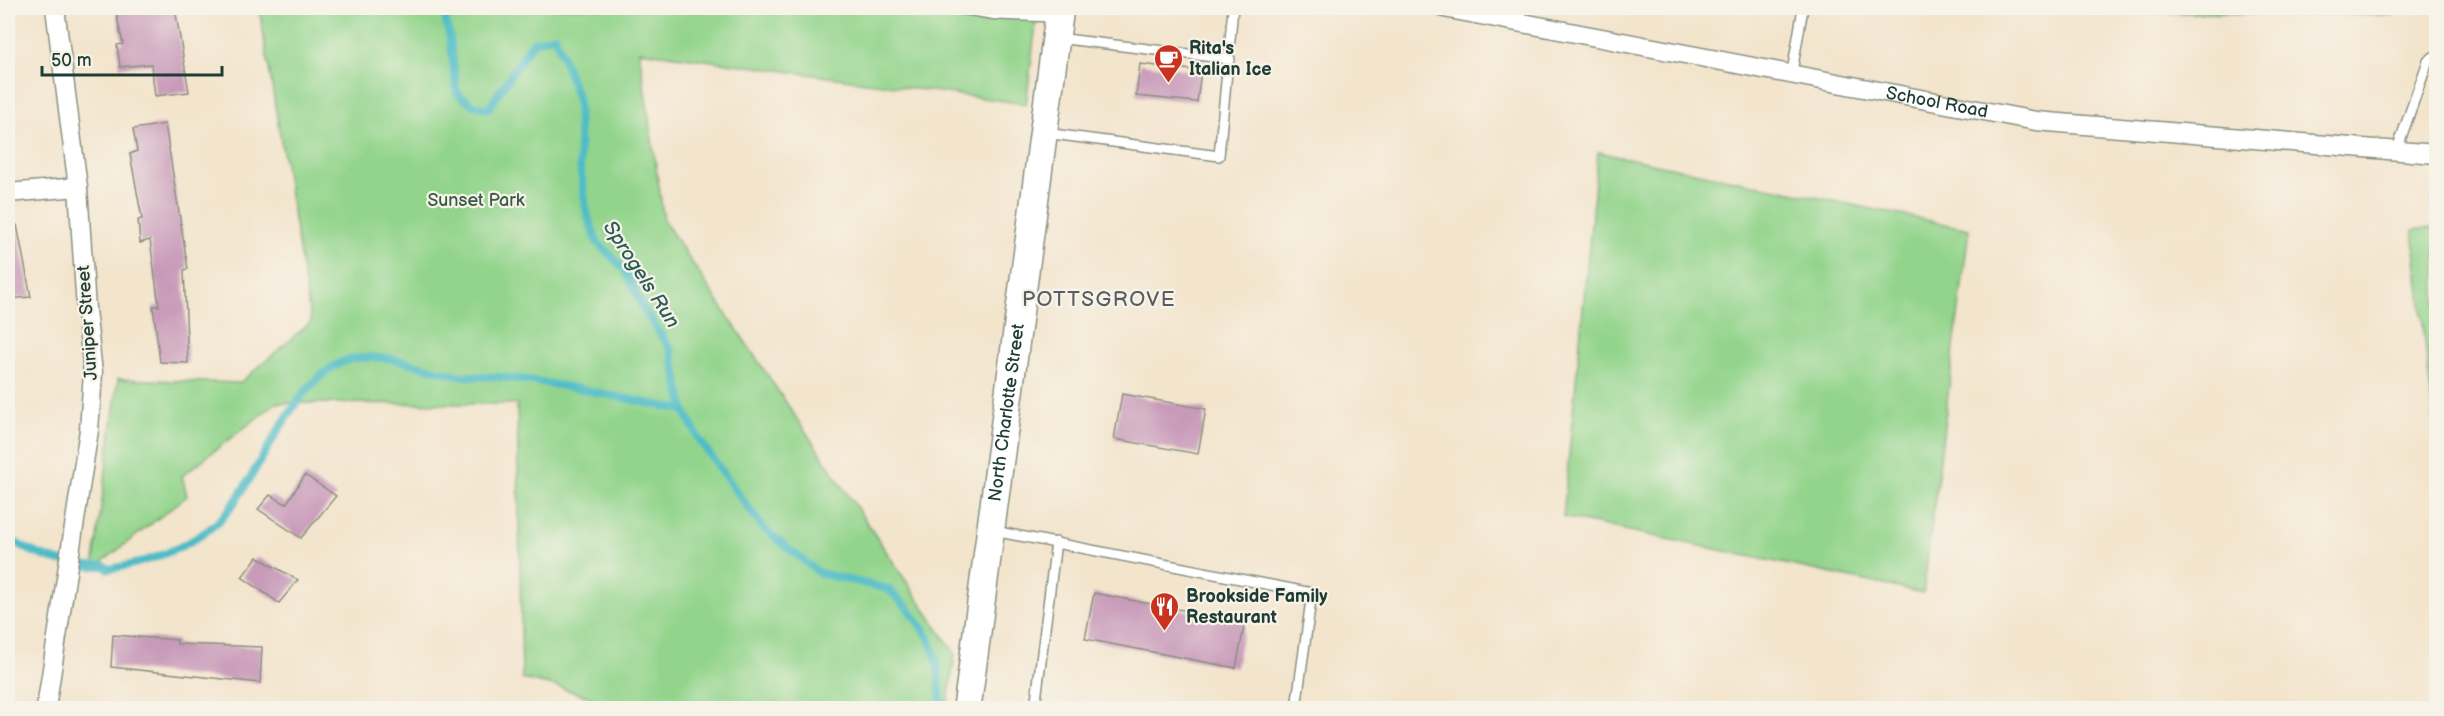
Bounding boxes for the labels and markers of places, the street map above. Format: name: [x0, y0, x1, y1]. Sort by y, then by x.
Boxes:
place label: Rita's Italian Ice: [1189, 38, 1272, 80]
cafe icon: Rita's Italian Ice: [1152, 42, 1184, 84]
place label: Brookside Family Restaurant: [1186, 586, 1328, 628]
restaurant icon: Brookside Family Restaurant: [1149, 590, 1181, 632]

